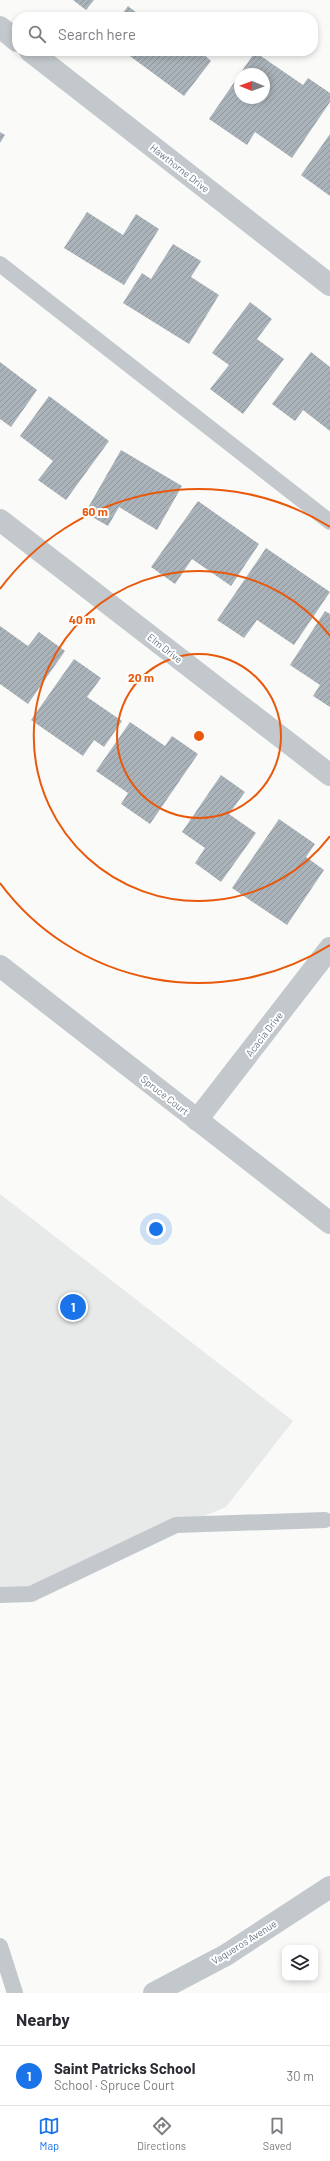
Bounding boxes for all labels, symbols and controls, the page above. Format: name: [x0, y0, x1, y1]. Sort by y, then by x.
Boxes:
search box: [12, 12, 318, 56]
icon: search: [26, 23, 48, 45]
text: Search here: [58, 25, 136, 43]
north arrow: [234, 68, 270, 104]
street label: Hawthorne Drive: [148, 141, 212, 195]
text: 60 m: [82, 504, 108, 518]
text: 40 m: [69, 612, 95, 626]
street label: Elm Drive: [145, 631, 185, 665]
text: 20 m: [128, 670, 154, 684]
centre of rings: [192, 729, 206, 743]
street label: Acacia Drive: [243, 1009, 285, 1059]
street label: Spruce Court: [139, 1073, 191, 1118]
your location: [146, 1219, 166, 1239]
pin: 1: [60, 1292, 86, 1322]
street label: Vaqueros Avenue: [209, 1917, 279, 1967]
map controls: [282, 1945, 318, 1981]
button: layers: [282, 1945, 318, 1981]
text: Nearby: [16, 2009, 70, 2029]
text: Saint Patricks School: [54, 2059, 195, 2077]
text: 1: [27, 2068, 31, 2084]
text: 30 m: [287, 2068, 314, 2084]
text: School · Spruce Court: [54, 2077, 175, 2093]
tab: Map: [38, 2115, 60, 2152]
tab: Directions: [137, 2115, 186, 2152]
tab: Saved: [263, 2115, 292, 2152]

